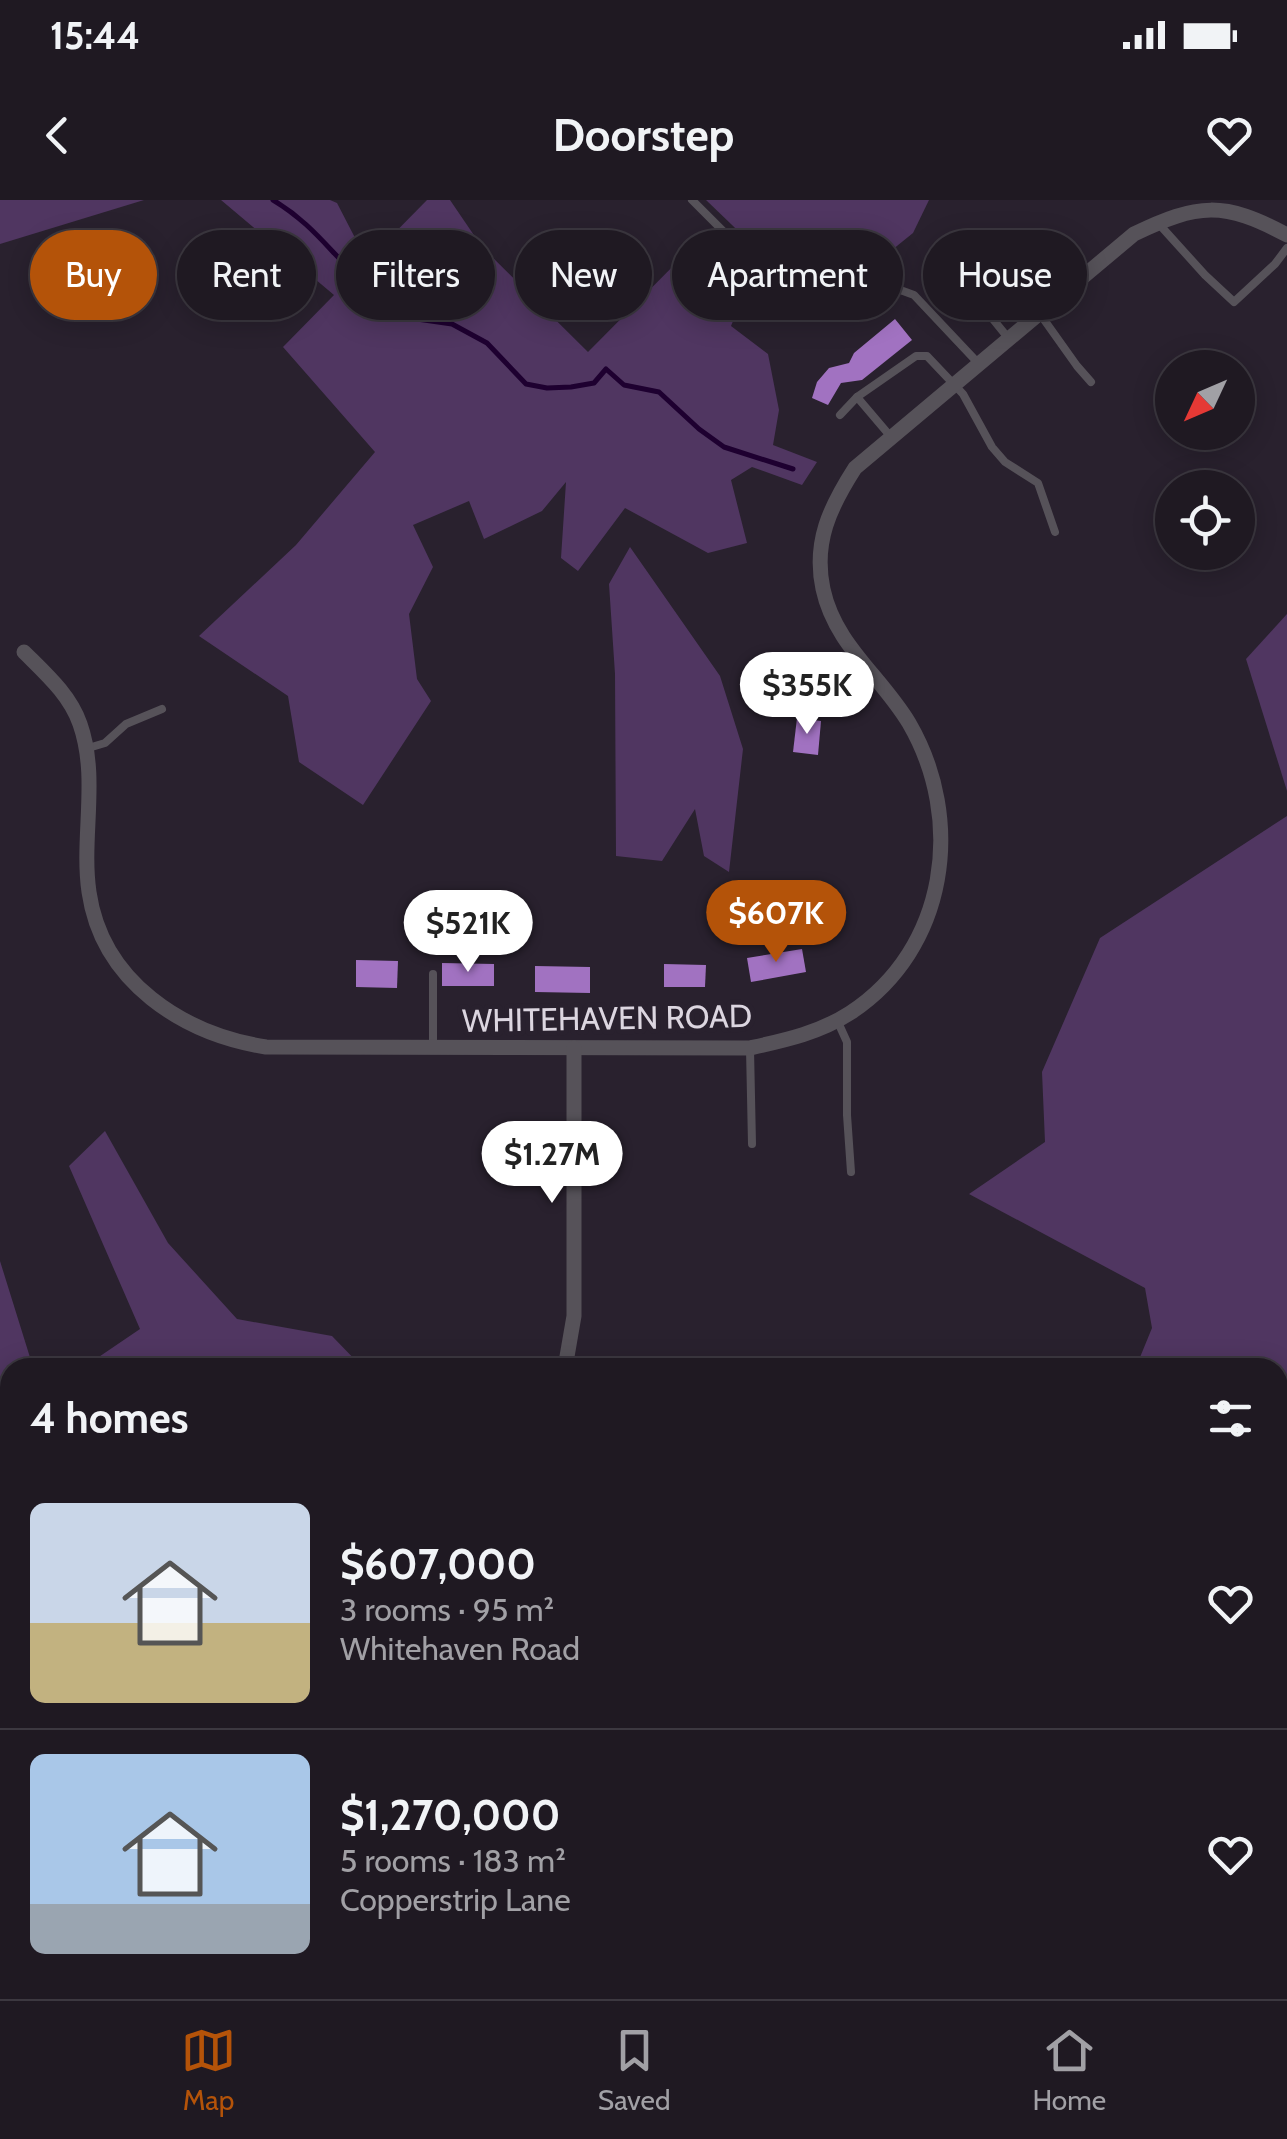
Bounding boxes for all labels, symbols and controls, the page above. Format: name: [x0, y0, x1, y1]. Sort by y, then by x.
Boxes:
text: 15:44: [50, 12, 140, 59]
icon: back: [30, 108, 85, 163]
text: Doorstep: [553, 108, 734, 162]
icon: heart: [1202, 108, 1257, 163]
chip: Buy: [30, 230, 157, 320]
chip: Rent: [177, 230, 316, 320]
chip: Filters: [336, 230, 495, 320]
chip: New: [515, 230, 652, 320]
chip: Apartment: [672, 230, 903, 320]
chip: House: [923, 230, 1087, 320]
north arrow: [1155, 350, 1255, 450]
map controls: [1155, 350, 1255, 570]
button: locate: [1155, 470, 1255, 570]
pin: $355K: [737, 652, 877, 737]
text: $355K: [762, 665, 852, 704]
pin: $607K: [706, 880, 846, 965]
pin: $521K: [398, 890, 538, 975]
text: $607K: [728, 893, 824, 932]
text: $521K: [426, 903, 510, 942]
street label: WHITEHAVEN ROAD: [462, 996, 752, 1040]
pin: $1.27M: [471, 1121, 633, 1206]
text: $1.27M: [504, 1134, 600, 1173]
icon: filters: [1203, 1391, 1258, 1446]
text: 4 homes: [30, 1392, 189, 1444]
text: $607,000: [340, 1538, 536, 1590]
icon: home: [110, 1543, 230, 1663]
icon: heart: [1203, 1576, 1258, 1631]
text: 3 rooms · 95 m²: [340, 1590, 554, 1629]
text: Whitehaven Road: [340, 1629, 580, 1668]
text: $1,270,000: [340, 1789, 560, 1841]
icon: home: [110, 1794, 230, 1914]
icon: heart: [1203, 1827, 1258, 1882]
text: 5 rooms · 183 m²: [340, 1841, 566, 1880]
text: Copperstrip Lane: [340, 1880, 571, 1919]
tab: Map: [181, 2023, 236, 2117]
tab: Saved: [598, 2023, 671, 2117]
tab: Home: [1032, 2023, 1106, 2117]

